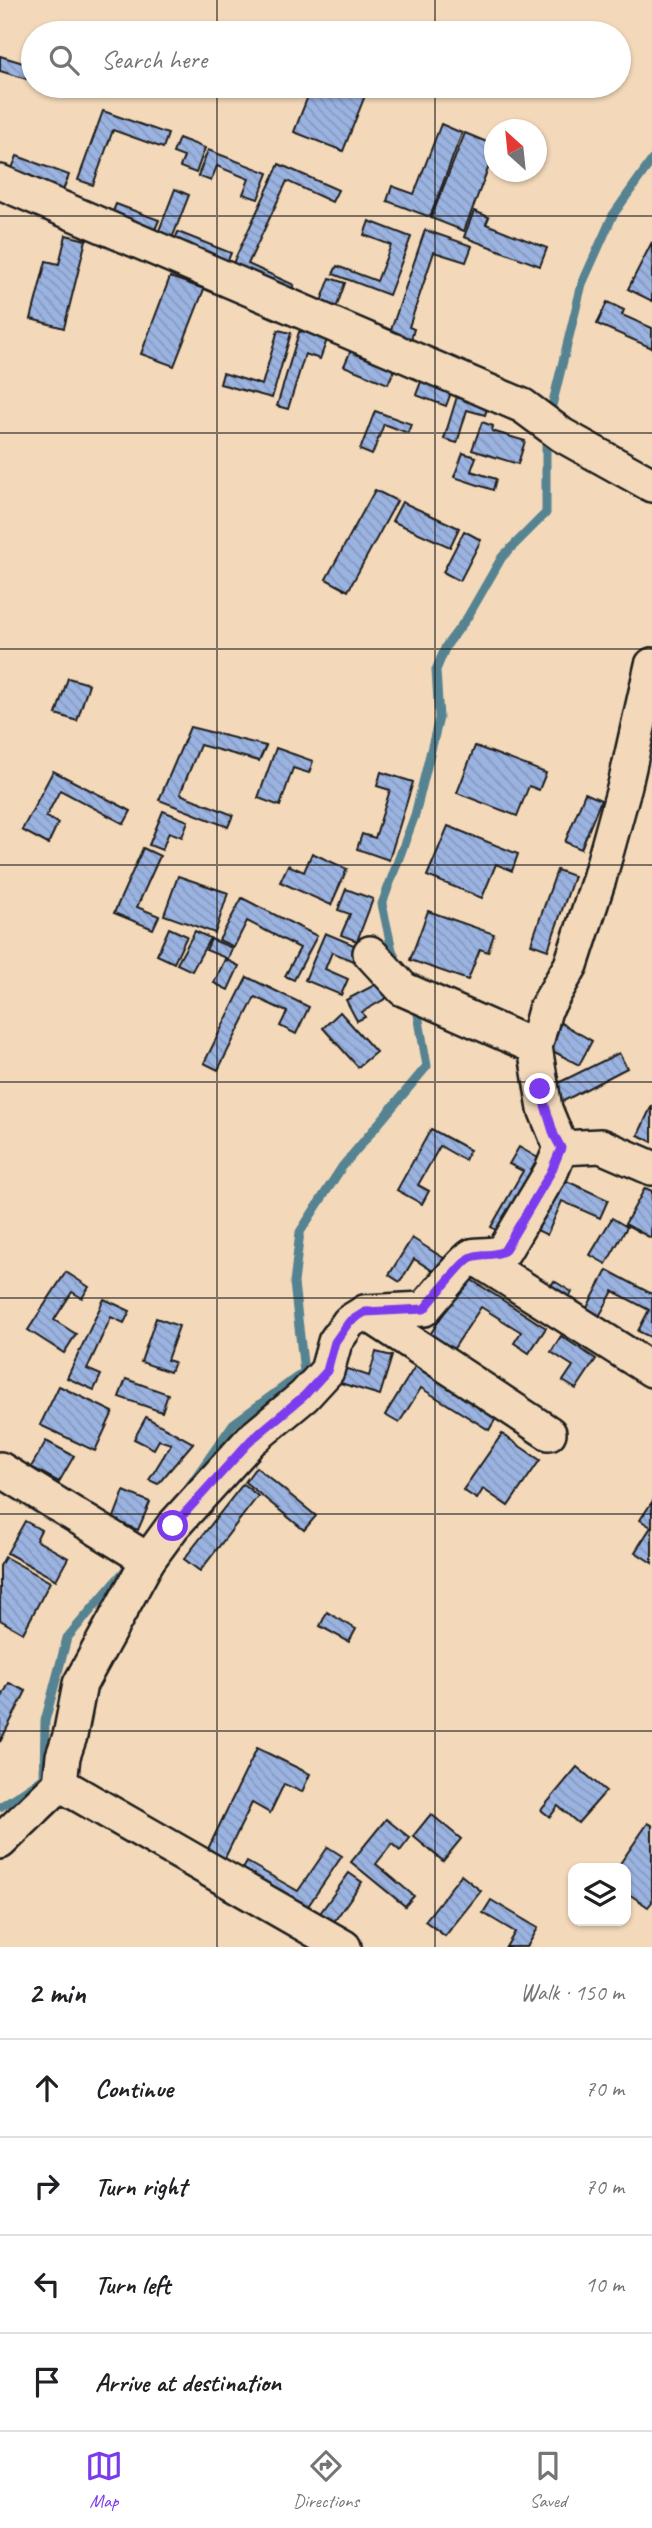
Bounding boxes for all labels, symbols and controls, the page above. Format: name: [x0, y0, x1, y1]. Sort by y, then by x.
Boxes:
search box: [21, 21, 631, 98]
icon: search: [45, 41, 83, 79]
text: Search here: [101, 43, 207, 76]
north arrow: [484, 119, 547, 182]
route end: [524, 1073, 555, 1104]
route start: [157, 1510, 188, 1541]
map controls: [568, 1863, 631, 1926]
button: layers: [568, 1863, 631, 1926]
text: 2 min: [28, 1974, 85, 2012]
text: Walk · 150 m: [520, 1978, 624, 2007]
icon: ahead: [28, 2069, 66, 2107]
text: Continue: [95, 2072, 173, 2105]
text: 70 m: [585, 2074, 624, 2103]
icon: right: [28, 2167, 66, 2205]
text: Turn right: [95, 2170, 186, 2203]
text: 70 m: [585, 2172, 624, 2201]
icon: left: [28, 2265, 66, 2303]
text: Turn left: [95, 2268, 170, 2301]
text: 10 m: [585, 2270, 624, 2299]
icon: arrive: [28, 2363, 66, 2401]
text: Arrive at destination: [95, 2366, 281, 2399]
tab: Map: [85, 2447, 123, 2513]
tab: Directions: [293, 2447, 359, 2513]
tab: Saved: [529, 2447, 567, 2513]

